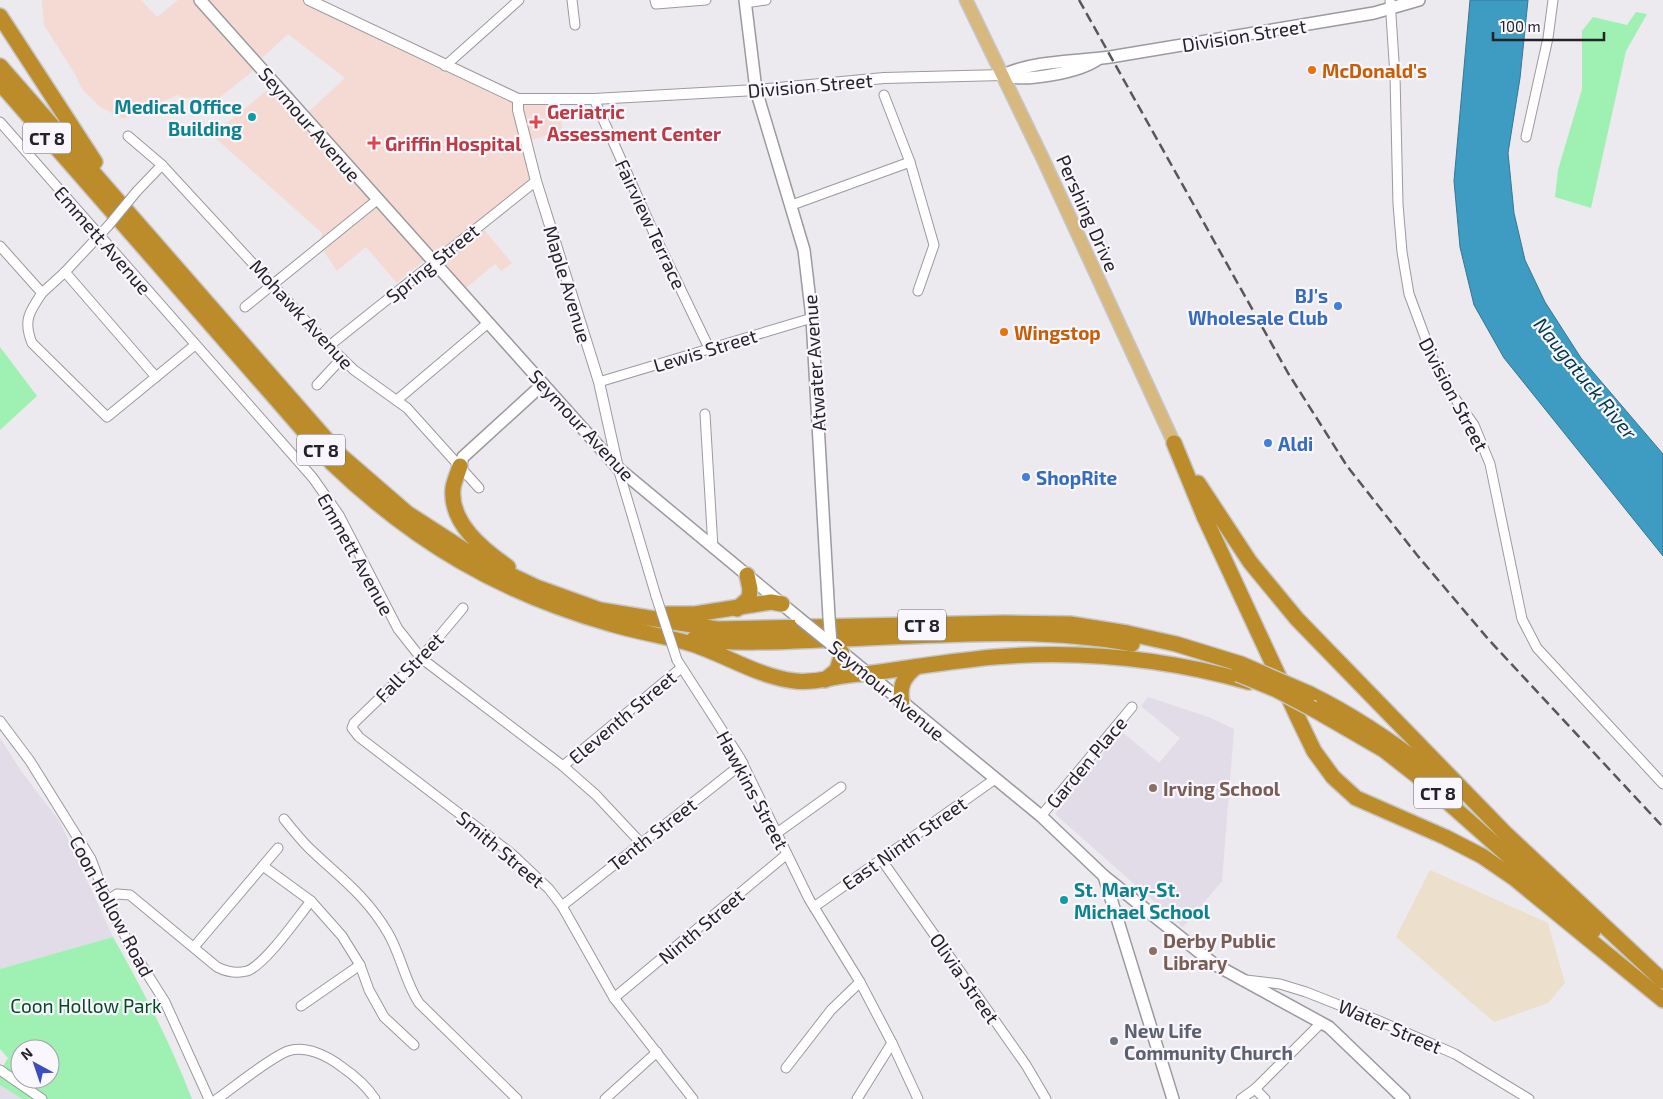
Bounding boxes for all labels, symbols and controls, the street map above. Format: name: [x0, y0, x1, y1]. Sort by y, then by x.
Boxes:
scale bar: [1493, 10, 1604, 42]
street label: Division Street: [1180, 14, 1308, 56]
text: 100 m: [1500, 17, 1541, 35]
place label: McDonald's: [1322, 59, 1427, 82]
street label: Seymour Avenue: [254, 62, 366, 186]
marker: McDonald's: [1306, 64, 1318, 76]
street label: Division Street: [747, 68, 873, 102]
place label: Medical Office Building: [114, 95, 242, 140]
place label: Geriatric Assessment Center: [547, 100, 721, 145]
marker: Medical Office Building: [246, 111, 258, 123]
marker: Geriatric Assessment Center: [529, 115, 543, 129]
road number: CT 8: [23, 122, 71, 154]
place label: Griffin Hospital: [385, 132, 522, 155]
marker: Griffin Hospital: [367, 136, 381, 150]
street label: Pershing Drive: [1052, 151, 1124, 275]
street label: Fairview Terrace: [611, 155, 691, 293]
street label: Emmett Avenue: [50, 181, 156, 299]
street label: Spring Street: [381, 219, 483, 307]
street label: Maple Avenue: [539, 223, 597, 345]
street label: Mohawk Avenue: [245, 254, 359, 374]
place label: BJ's Wholesale Club: [1188, 284, 1328, 329]
street label: Atwater Avenue: [798, 294, 830, 432]
marker: BJ's Wholesale Club: [1332, 300, 1344, 312]
water label: Naugatuck River: [1530, 312, 1643, 445]
place label: Wingstop: [1014, 321, 1101, 344]
street label: Lewis Street: [650, 323, 760, 377]
marker: Wingstop: [998, 326, 1010, 338]
street label: Division Street: [1414, 333, 1494, 455]
street label: Seymour Avenue: [525, 365, 639, 485]
place label: Aldi: [1278, 432, 1313, 455]
road number: CT 8: [297, 434, 345, 466]
marker: Aldi: [1262, 437, 1274, 449]
place label: ShopRite: [1036, 466, 1117, 489]
marker: ShopRite: [1020, 471, 1032, 483]
street label: Emmett Avenue: [313, 489, 399, 619]
road number: CT 8: [898, 610, 946, 640]
street label: Fall Street: [370, 627, 448, 707]
street label: Seymour Avenue: [825, 635, 949, 745]
street label: Eleventh Street: [564, 665, 680, 769]
street label: Garden Place: [1041, 711, 1131, 813]
street label: Hawkins Street: [712, 727, 794, 853]
place label: Irving School: [1163, 777, 1281, 800]
road number: CT 8: [1414, 778, 1462, 808]
marker: Irving School: [1147, 782, 1159, 794]
street label: Tenth Street: [603, 792, 701, 876]
street label: East Ninth Street: [837, 792, 971, 894]
street label: Smith Street: [452, 806, 550, 892]
street label: Coon Hollow Road: [65, 832, 159, 980]
place label: St. Mary-St. Michael School: [1074, 878, 1211, 923]
street label: Ninth Street: [654, 884, 748, 968]
marker: St. Mary-St. Michael School: [1058, 894, 1070, 906]
street label: Olivia Street: [925, 928, 1005, 1028]
place label: Derby Public Library: [1163, 929, 1276, 975]
marker: Derby Public Library: [1147, 945, 1159, 957]
park label: Coon Hollow Park: [10, 994, 162, 1017]
street label: Water Street: [1335, 994, 1445, 1058]
place label: New Life Community Church: [1124, 1019, 1293, 1065]
marker: New Life Community Church: [1108, 1035, 1120, 1047]
north arrow: [10, 1039, 60, 1089]
text: N: [17, 1044, 36, 1063]

